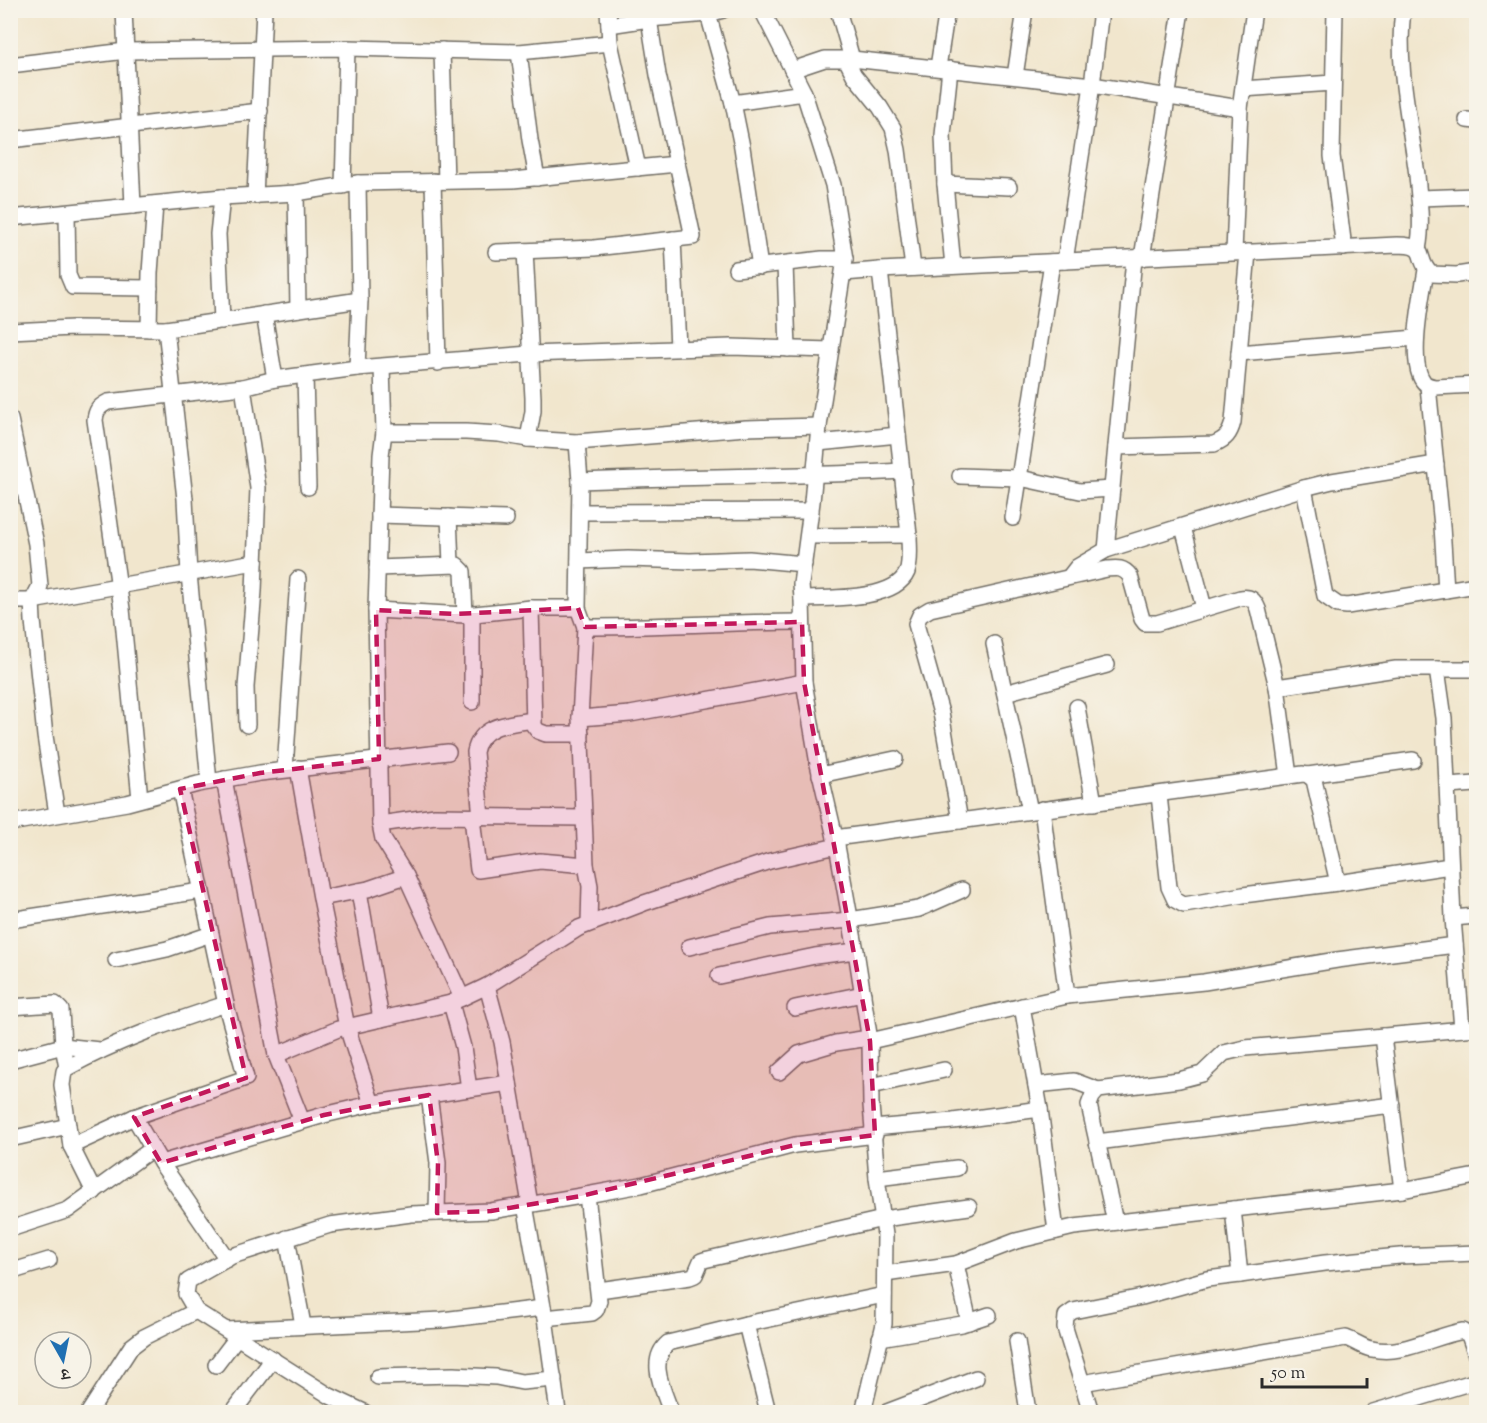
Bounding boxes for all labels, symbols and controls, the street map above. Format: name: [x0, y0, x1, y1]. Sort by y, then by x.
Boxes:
north arrow: [33, 1330, 93, 1390]
scale bar: [1262, 1351, 1367, 1389]
text: उ: [57, 1360, 72, 1385]
text: 50 m: [1270, 1361, 1306, 1387]

